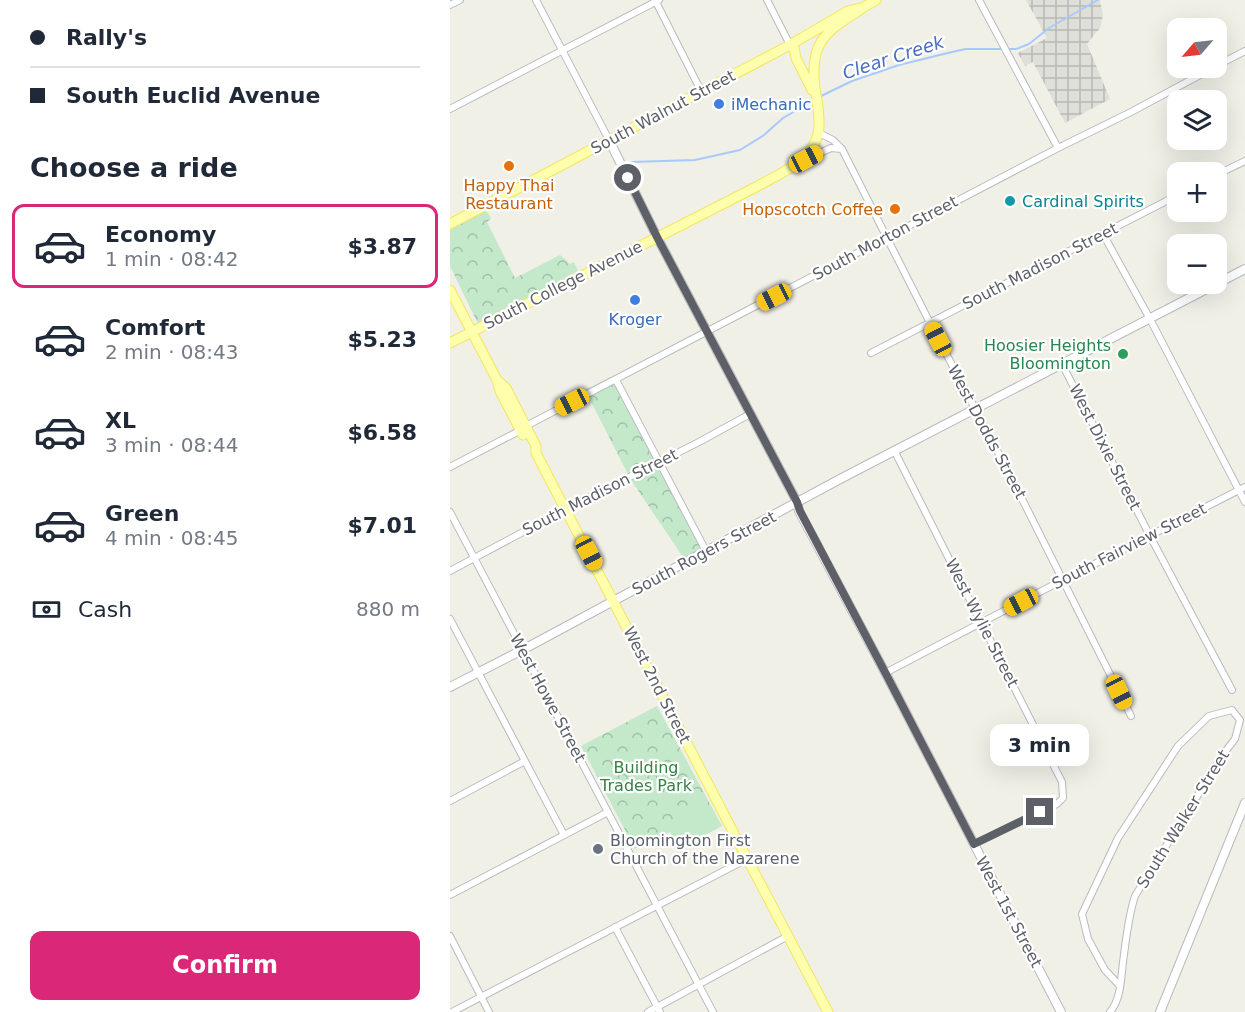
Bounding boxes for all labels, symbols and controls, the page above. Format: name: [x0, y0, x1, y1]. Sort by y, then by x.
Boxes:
north arrow: [1167, 18, 1227, 78]
map controls: [1167, 18, 1227, 294]
text: Rally's: [66, 25, 147, 50]
water label: Clear Creek: [840, 30, 948, 83]
street label: South Walnut Street: [588, 66, 738, 158]
text: South Euclid Avenue: [66, 83, 320, 108]
button: layers: [1167, 90, 1227, 150]
place label: iMechanic: [731, 95, 811, 114]
marker: iMechanic: [712, 97, 726, 111]
car: [786, 143, 826, 175]
text: Choose a ride: [30, 152, 238, 183]
marker: Happy Thai Restaurant: [502, 159, 516, 173]
button: +: [1167, 162, 1227, 222]
route start: [614, 164, 641, 191]
place label: Happy Thai Restaurant: [464, 176, 554, 213]
street label: South Morton Street: [809, 192, 961, 284]
place label: Cardinal Spirits: [1022, 192, 1144, 211]
marker: Cardinal Spirits: [1003, 194, 1017, 208]
place label: Hopscotch Coffee: [742, 200, 883, 219]
marker: Hopscotch Coffee: [888, 202, 902, 216]
icon: car: [33, 219, 87, 273]
street label: South Madison Street: [959, 219, 1121, 313]
text: Economy: [105, 222, 216, 247]
text: $3.87: [347, 234, 417, 259]
button: −: [1167, 234, 1227, 294]
street label: South College Avenue: [480, 237, 646, 333]
text: 1 min · 08:42: [105, 247, 239, 271]
car: [754, 281, 794, 313]
marker: Kroger: [628, 293, 642, 307]
place label: Kroger: [608, 310, 662, 329]
icon: car: [33, 312, 87, 366]
text: Comfort: [105, 315, 205, 340]
car: [922, 319, 954, 359]
text: $5.23: [347, 327, 417, 352]
place label: Hoosier Heights Bloomington: [984, 336, 1111, 373]
text: 2 min · 08:43: [105, 340, 239, 364]
marker: Hoosier Heights Bloomington: [1116, 347, 1130, 361]
street label: West Dodds Street: [944, 362, 1030, 502]
street label: West Dixie Street: [1065, 381, 1145, 513]
car: [552, 386, 592, 418]
icon: car: [33, 405, 87, 459]
text: XL: [105, 408, 136, 433]
text: $6.58: [347, 420, 417, 445]
text: 3 min · 08:44: [105, 433, 239, 457]
street label: South Madison Street: [519, 445, 681, 539]
icon: car: [33, 498, 87, 552]
street label: South Fairview Street: [1049, 499, 1209, 593]
text: Green: [105, 501, 179, 526]
street label: South Rogers Street: [629, 507, 779, 599]
text: $7.01: [347, 513, 417, 538]
text: 4 min · 08:45: [105, 526, 239, 550]
car: [573, 533, 605, 573]
street label: West Wylie Street: [941, 555, 1023, 691]
car: [1001, 586, 1041, 618]
icon: cash: [30, 593, 63, 626]
text: Cash: [78, 597, 132, 622]
text: 880 m: [356, 597, 420, 621]
street label: West 2nd Street: [619, 623, 695, 747]
street label: West Howe Street: [506, 630, 590, 766]
car: [1103, 672, 1135, 712]
callout: 3 min: [990, 725, 1090, 767]
text: 3 min: [1008, 733, 1071, 757]
street label: South Walker Street: [1133, 746, 1233, 892]
park label: Building Trades Park: [599, 758, 693, 795]
route end: [1026, 798, 1053, 825]
place label: Bloomington First Church of the Nazarene: [610, 831, 800, 868]
marker: Bloomington First Church of the Nazarene: [591, 842, 605, 856]
street label: West 1st Street: [972, 853, 1046, 971]
button: Confirm: [30, 931, 420, 1000]

